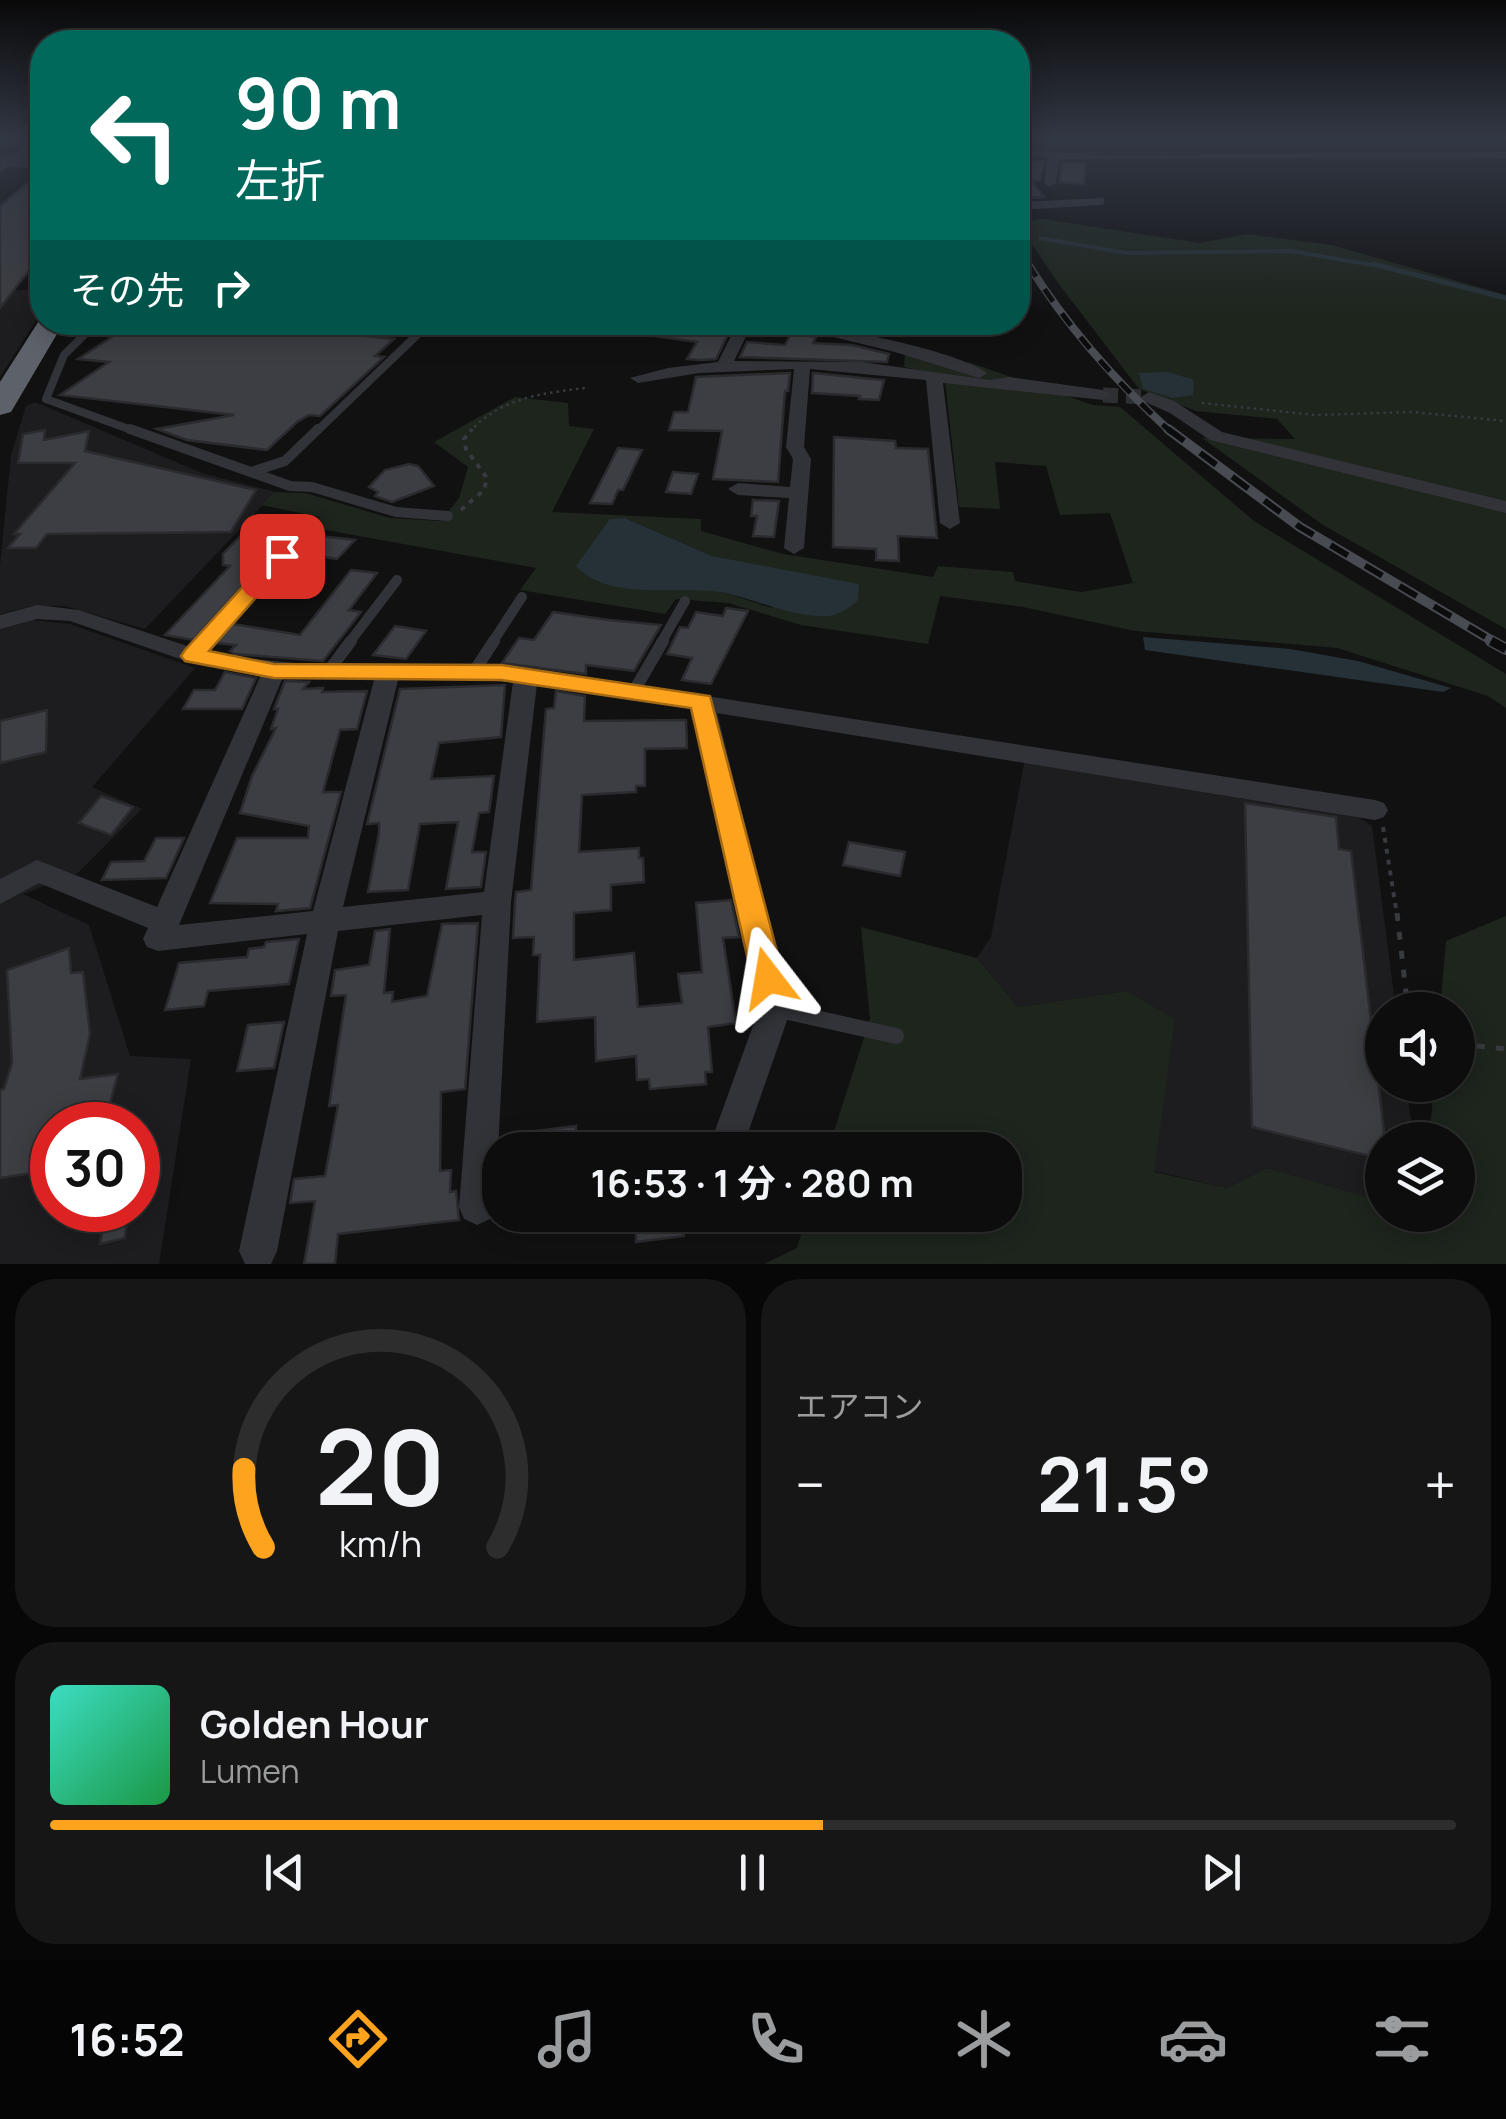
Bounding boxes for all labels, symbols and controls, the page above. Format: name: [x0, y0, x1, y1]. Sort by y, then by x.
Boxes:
text: 90 m: [235, 54, 402, 150]
icon: left: [70, 70, 200, 200]
text: 左折: [235, 149, 325, 211]
icon: right: [204, 260, 259, 315]
text: その先: [70, 263, 184, 315]
pin: [240, 514, 325, 599]
icon: arrive: [255, 529, 310, 584]
position arrow: [716, 926, 820, 1030]
map controls: [1365, 992, 1475, 1232]
button: sound: [1365, 992, 1475, 1102]
speed limit sign: 30: [30, 1102, 160, 1232]
button: layers: [1365, 1122, 1475, 1232]
text: 16:53 · 1 分 · 280 m: [590, 1156, 914, 1208]
text: エアコン: [796, 1384, 924, 1428]
text: 20: [315, 1394, 445, 1536]
text: 21.5°: [1037, 1432, 1212, 1535]
text: −: [796, 1446, 825, 1522]
text: +: [1424, 1446, 1456, 1522]
text: km/h: [339, 1519, 422, 1568]
text: Golden Hour: [200, 1697, 429, 1749]
text: Lumen: [200, 1749, 300, 1793]
icon: previous: [257, 1845, 312, 1900]
icon: pause: [725, 1845, 780, 1900]
icon: next: [1194, 1845, 1249, 1900]
icon: directions: [323, 2004, 393, 2074]
icon: music: [532, 2004, 602, 2074]
icon: phone: [741, 2004, 811, 2074]
icon: climate: [949, 2004, 1019, 2074]
icon: car: [1158, 2004, 1228, 2074]
icon: filters: [1367, 2004, 1437, 2074]
text: 16:52: [69, 2008, 184, 2070]

